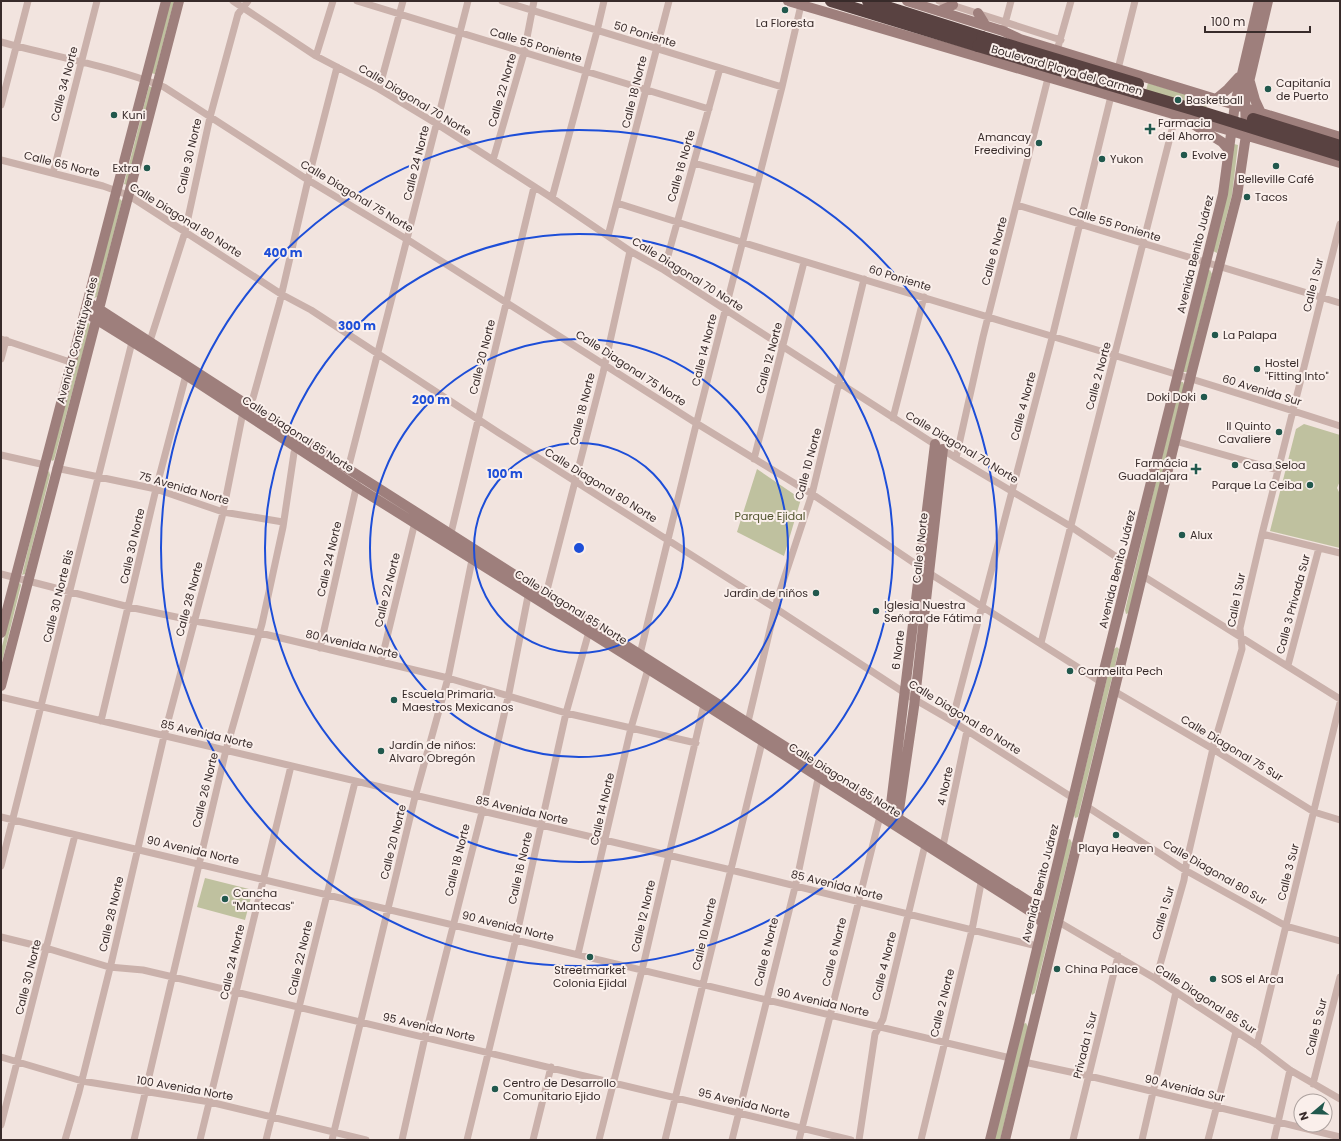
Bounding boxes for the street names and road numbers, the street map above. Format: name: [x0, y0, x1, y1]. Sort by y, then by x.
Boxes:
street label: 50 Poniente: [612, 17, 678, 51]
street label: Calle 55 Poniente: [488, 23, 584, 67]
street label: Boulevard Playa del Carmen: [990, 41, 1144, 99]
street label: Calle 34 Norte: [46, 45, 82, 123]
street label: Calle 22 Norte: [484, 51, 520, 129]
street label: Calle 18 Norte: [617, 54, 651, 130]
street label: Calle Diagonal 70 Norte: [356, 60, 475, 140]
street label: Calle 30 Norte: [173, 116, 206, 195]
street label: Calle 24 Norte: [399, 124, 433, 202]
street label: Calle 16 Norte: [663, 128, 699, 204]
street label: Calle 65 Norte: [22, 147, 102, 181]
street label: Calle Diagonal 75 Norte: [298, 156, 417, 236]
street label: Calle Diagonal 80 Norte: [127, 179, 246, 261]
street label: Avenida Benito Juárez: [1173, 193, 1217, 315]
street label: Calle 55 Poniente: [1067, 202, 1163, 246]
street label: Calle 6 Norte: [977, 215, 1011, 287]
street label: Calle Diagonal 70 Norte: [629, 233, 747, 315]
street label: Calle 1 Sur: [1299, 256, 1327, 314]
street label: 60 Poniente: [867, 261, 933, 295]
street label: Avenida Constituyentes: [52, 275, 102, 405]
street label: Calle 14 Norte: [687, 312, 721, 388]
street label: Calle 20 Norte: [465, 318, 499, 396]
street label: Calle 12 Norte: [752, 320, 786, 396]
street label: Calle Diagonal 75 Norte: [572, 326, 690, 410]
street label: Calle 2 Norte: [1081, 340, 1115, 412]
street label: Calle 4 Norte: [1006, 370, 1040, 442]
street label: 60 Avenida Sur: [1220, 370, 1304, 410]
street label: Calle 18 Norte: [565, 371, 599, 447]
street label: Calle Diagonal 85 Norte: [239, 392, 357, 476]
street label: Calle Diagonal 70 Norte: [903, 407, 1022, 487]
street label: Calle 10 Norte: [791, 426, 825, 502]
street label: Calle Diagonal 80 Norte: [542, 444, 661, 526]
street label: 75 Avenida Norte: [137, 467, 231, 509]
street label: Calle 30 Norte: [116, 506, 149, 585]
street label: Avenida Benito Juárez: [1095, 508, 1139, 630]
street label: Calle 8 Norte: [908, 512, 932, 584]
street label: Calle 24 Norte: [313, 520, 345, 598]
street label: Calle 30 Norte Bis: [39, 548, 77, 644]
street label: Calle 22 Norte: [370, 551, 404, 629]
street label: Calle 3 Privada Sur: [1272, 552, 1314, 656]
street label: Calle 28 Norte: [171, 560, 207, 638]
street label: Calle Diagonal 85 Norte: [512, 566, 631, 648]
street label: Calle 1 Sur: [1223, 571, 1249, 629]
street label: 80 Avenida Norte: [304, 626, 400, 662]
street label: 6 Norte: [888, 629, 908, 671]
street label: Calle Diagonal 80 Norte: [906, 676, 1025, 758]
street label: Calle Diagonal 75 Sur: [1178, 711, 1286, 785]
street label: 85 Avenida Norte: [159, 716, 255, 752]
street label: Calle Diagonal 85 Norte: [786, 739, 905, 821]
street label: Calle 26 Norte: [188, 751, 222, 829]
street label: 4 Norte: [933, 765, 957, 807]
street label: Calle 14 Norte: [586, 771, 618, 847]
street label: 85 Avenida Norte: [474, 792, 570, 828]
street label: Calle 20 Norte: [376, 803, 410, 881]
street label: Calle 18 Norte: [440, 822, 474, 898]
street label: Avenida Benito Juárez: [1018, 822, 1062, 944]
street label: Calle 16 Norte: [504, 830, 536, 906]
street label: 90 Avenida Norte: [145, 832, 241, 868]
street label: Calle Diagonal 80 Sur: [1160, 836, 1270, 908]
street label: Calle 3 Sur: [1273, 842, 1303, 902]
street label: 85 Avenida Norte: [789, 866, 885, 904]
street label: Calle 28 Norte: [95, 875, 127, 953]
street label: Calle 12 Norte: [627, 878, 659, 954]
street label: Calle 1 Sur: [1148, 884, 1178, 942]
street label: Calle 10 Norte: [688, 896, 720, 972]
street label: 90 Avenida Norte: [460, 907, 556, 945]
street label: Calle 8 Norte: [750, 916, 782, 988]
street label: Calle 6 Norte: [818, 916, 850, 988]
street label: Calle 22 Norte: [284, 919, 316, 997]
street label: Calle 24 Norte: [216, 923, 248, 1001]
street label: Calle 4 Norte: [868, 930, 900, 1002]
street label: Calle 30 Norte: [11, 937, 45, 1016]
street label: Calle Diagonal 85 Sur: [1152, 960, 1260, 1038]
street label: Calle 2 Norte: [926, 967, 958, 1039]
street label: 90 Avenida Norte: [775, 984, 871, 1020]
street label: Calle 5 Sur: [1301, 997, 1331, 1057]
street label: 95 Avenida Norte: [381, 1009, 477, 1045]
street label: Privada 1 Sur: [1069, 1010, 1101, 1080]
street label: 90 Avenida Sur: [1143, 1070, 1227, 1106]
street label: 100 Avenida Norte: [135, 1072, 235, 1104]
street label: 95 Avenida Norte: [696, 1084, 792, 1122]

